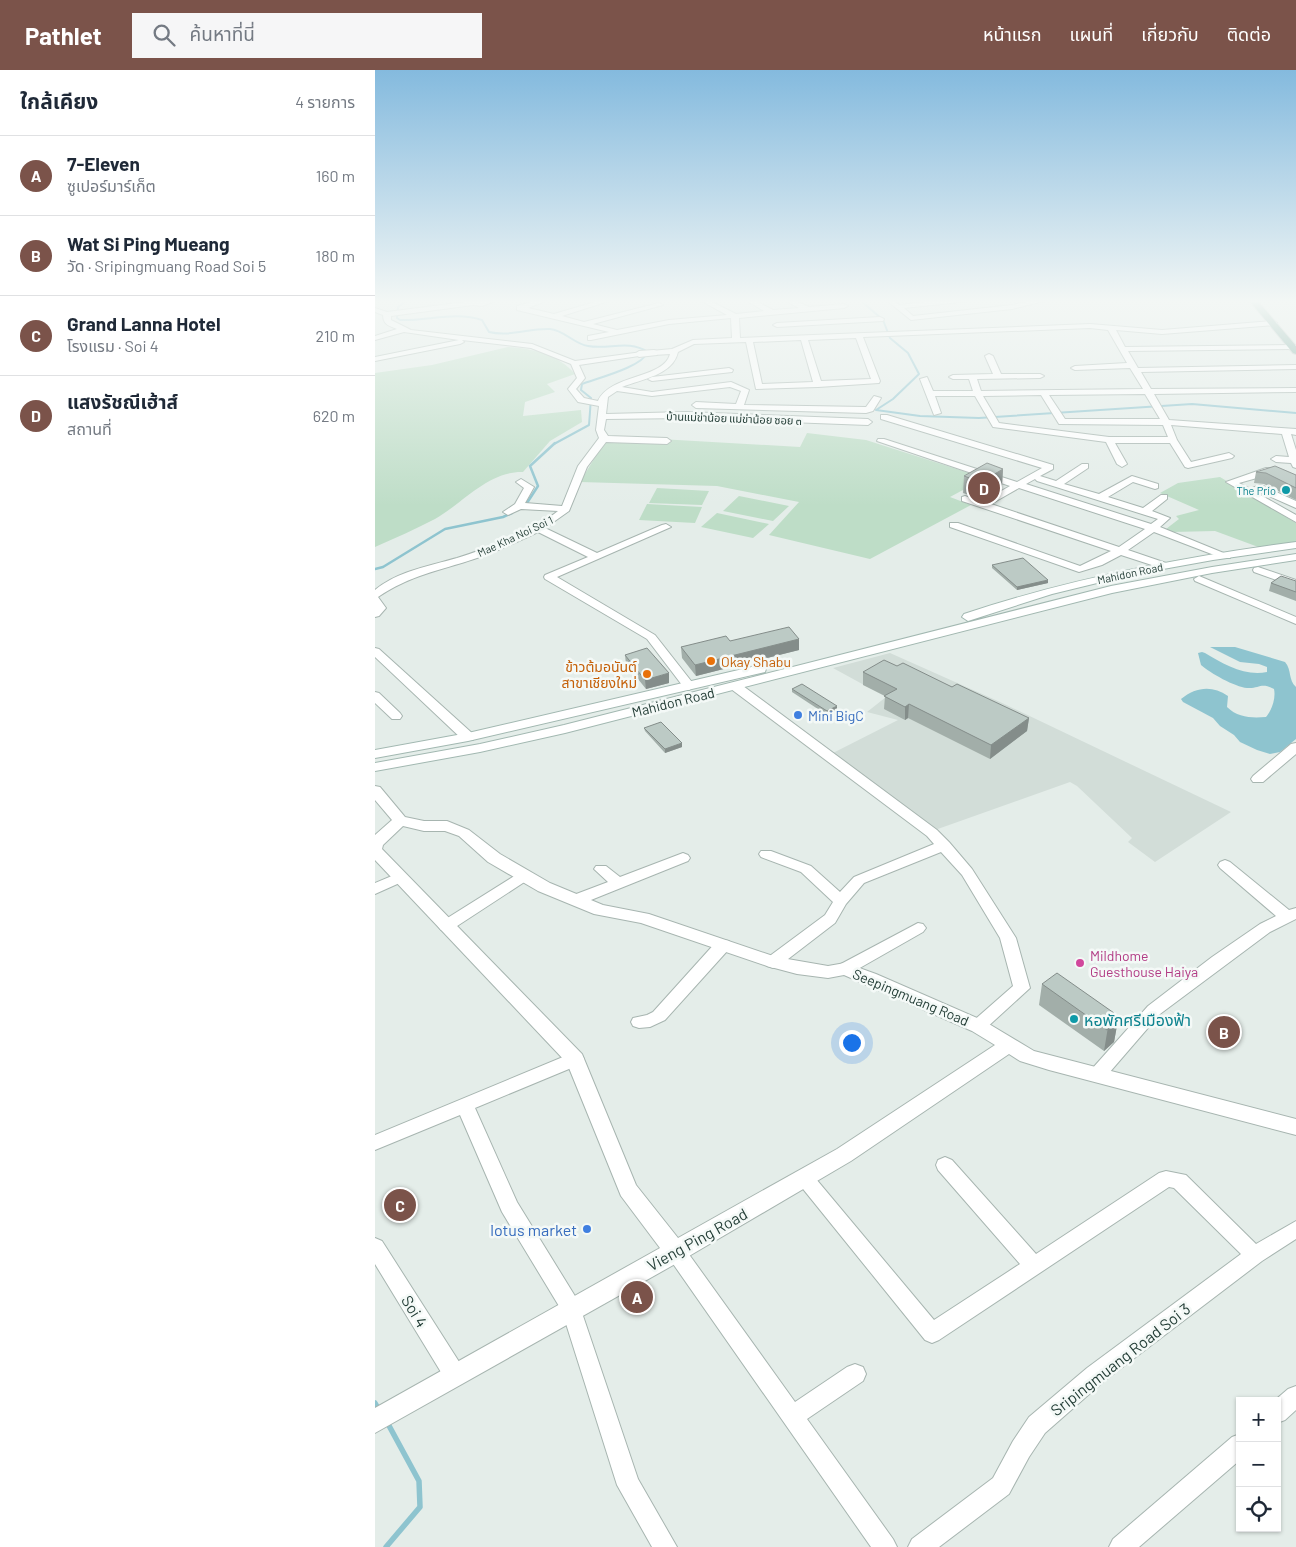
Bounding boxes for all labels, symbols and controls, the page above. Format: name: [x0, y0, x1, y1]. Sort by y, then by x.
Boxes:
search box: [132, 13, 482, 58]
text: Pathlet: [25, 21, 102, 50]
icon: search: [150, 21, 178, 49]
text: ค้นหาที่นี่: [190, 22, 255, 45]
text: หน้าแรก: [983, 23, 1041, 45]
text: แผนที่: [1069, 23, 1113, 45]
text: เกี่ยวกับ: [1141, 23, 1199, 45]
text: ติดต่อ: [1227, 23, 1271, 45]
text: ใกล้เคียง: [20, 88, 98, 113]
text: 4 รายการ: [295, 92, 355, 111]
text: 7-Eleven: [67, 152, 140, 175]
text: A: [31, 166, 41, 185]
text: 160 m: [316, 166, 355, 185]
text: ซูเปอร์มาร์เก็ต: [67, 176, 156, 195]
text: Wat Si Ping Mueang: [67, 232, 229, 255]
text: B: [31, 246, 41, 265]
text: 180 m: [316, 246, 355, 265]
text: วัด · Sripingmuang Road Soi 5: [67, 256, 266, 275]
text: Grand Lanna Hotel: [67, 312, 221, 335]
text: C: [31, 326, 41, 345]
text: 210 m: [316, 326, 355, 345]
text: โรงแรม · Soi 4: [67, 336, 159, 355]
text: แสงรัชณีเฮ้าส์: [67, 390, 178, 413]
text: D: [31, 406, 41, 425]
text: 620 m: [313, 406, 355, 425]
street label: บ้านแม่ข่าน้อย แม่ข่าน้อย ซอย ๓: [666, 409, 802, 427]
text: สถานที่: [67, 419, 112, 438]
pin: D: [968, 469, 1000, 507]
place label: The Prio: [1237, 484, 1276, 497]
marker: The Prio: [1280, 484, 1292, 496]
street label: Mae Kha Noi Soi 1: [475, 513, 555, 559]
street label: Mahidon Road: [1096, 560, 1164, 586]
place label: Okay Shabu: [721, 653, 791, 670]
marker: Okay Shabu: [705, 655, 717, 667]
place label: ข้าวต้มอนันต์ สาขาเชียงใหม่: [562, 658, 637, 691]
marker: ข้าวต้มอนันต์ สาขาเชียงใหม่: [641, 668, 653, 680]
street label: Mahidon Road: [630, 683, 716, 721]
place label: Mini BigC: [808, 707, 864, 724]
marker: Mini BigC: [792, 709, 804, 721]
place label: Mildhome Guesthouse Haiya: [1090, 947, 1198, 980]
marker: Mildhome Guesthouse Haiya: [1074, 957, 1086, 969]
street label: Seepingmuang Road: [850, 965, 972, 1029]
place label: หอพักศรีเมืองฟ้า: [1084, 1010, 1191, 1029]
marker: หอพักศรีเมืองฟ้า: [1068, 1013, 1080, 1025]
pin: B: [1208, 1013, 1240, 1051]
your location: [839, 1030, 865, 1056]
pin: C: [384, 1186, 416, 1224]
street label: Vieng Ping Road: [644, 1204, 750, 1274]
place label: lotus market: [490, 1220, 577, 1239]
marker: lotus market: [581, 1223, 593, 1235]
pin: A: [621, 1278, 653, 1316]
street label: Soi 4: [398, 1291, 432, 1331]
street label: Sripingmuang Road Soi 3: [1046, 1299, 1194, 1419]
map controls: [1236, 1397, 1281, 1532]
button: +: [1236, 1397, 1281, 1442]
button: −: [1236, 1442, 1281, 1487]
button: locate: [1236, 1487, 1281, 1532]

